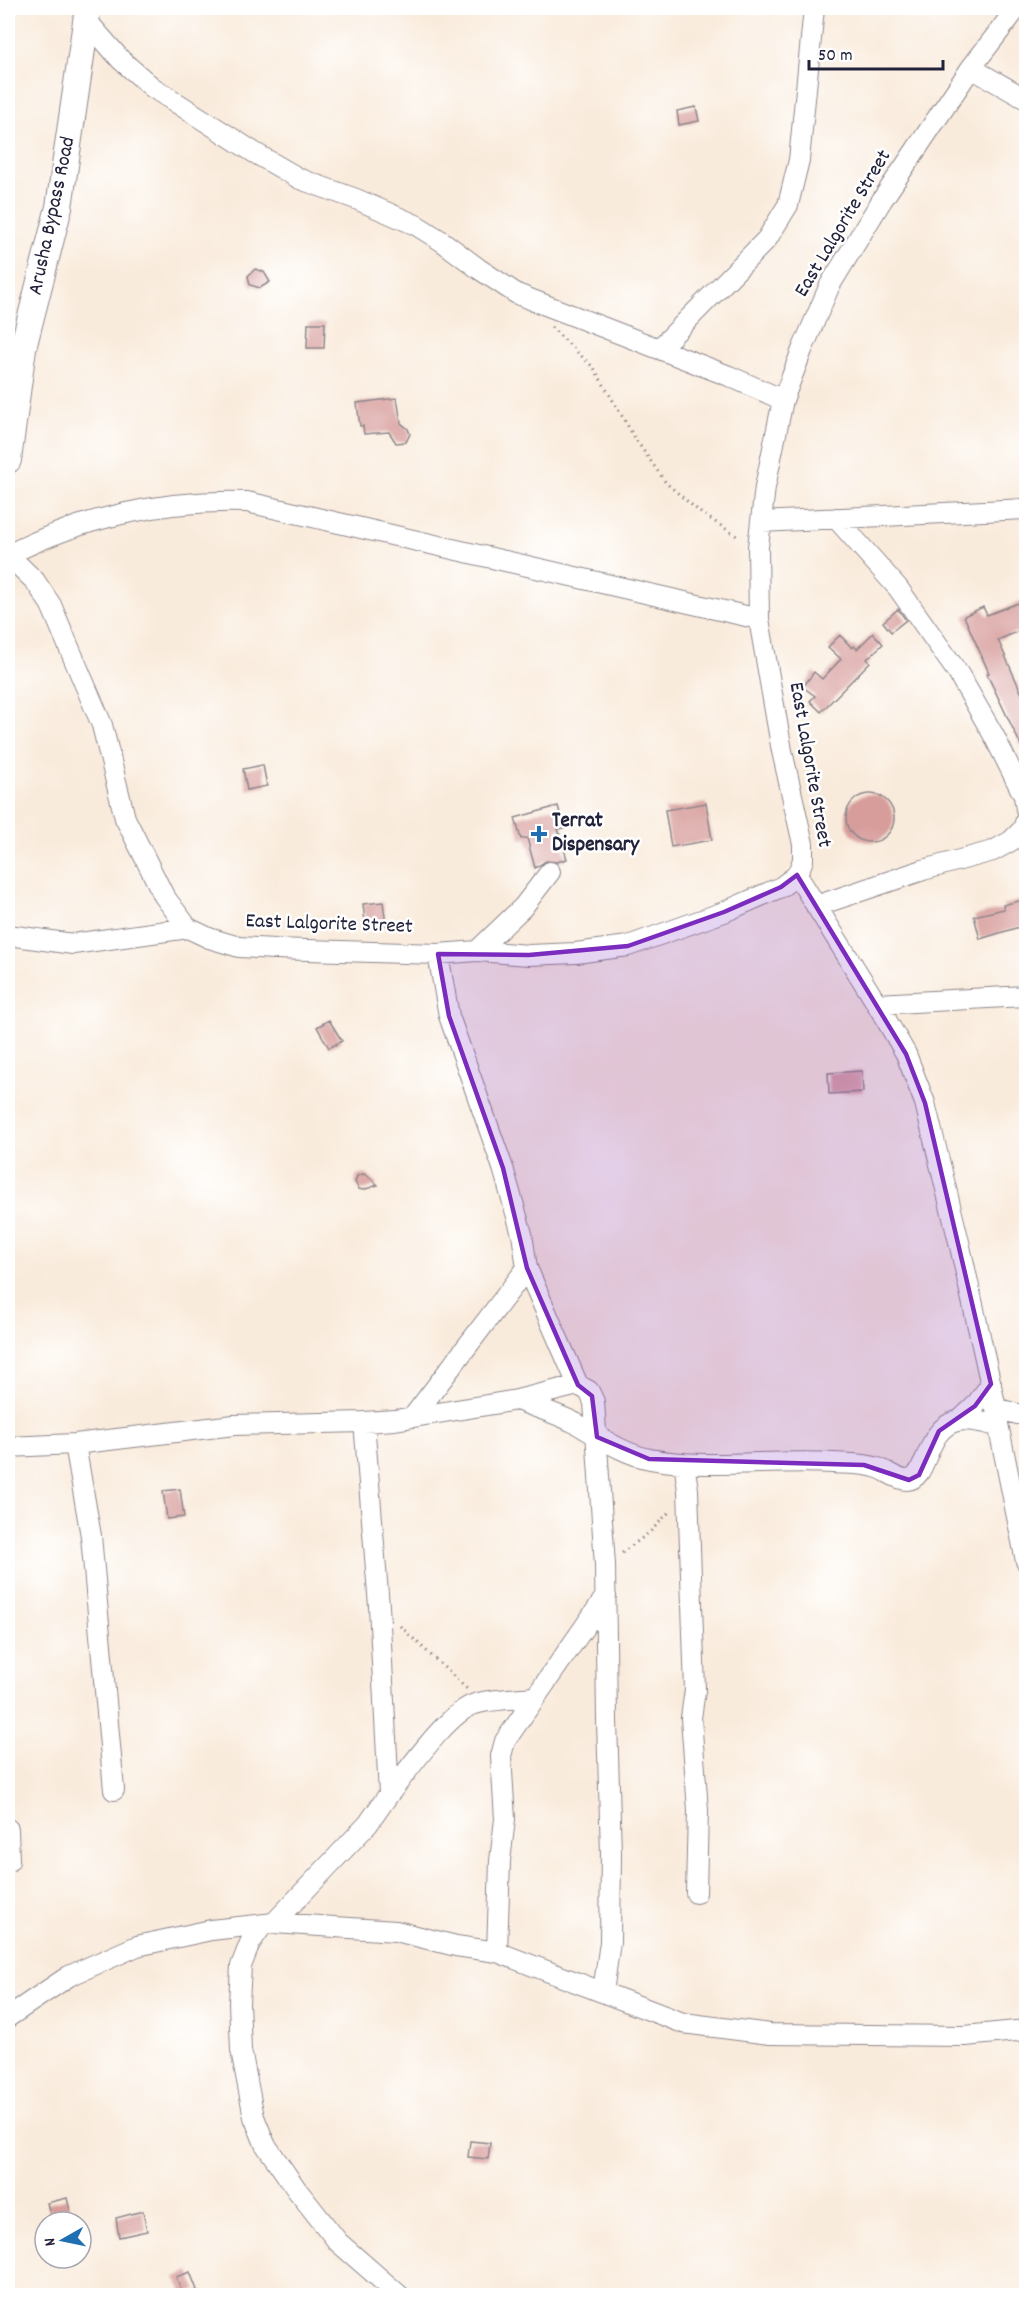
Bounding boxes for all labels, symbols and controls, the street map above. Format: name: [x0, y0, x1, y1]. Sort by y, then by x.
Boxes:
scale bar: [809, 33, 942, 71]
text: 50 m: [818, 44, 853, 69]
street label: Arusha Bypass Road: [22, 134, 84, 298]
street label: East Lalgorite Street: [788, 144, 900, 303]
street label: East Lalgorite Street: [780, 680, 838, 850]
place label: Terrat Dispensary: [552, 807, 641, 861]
marker: Terrat Dispensary: [530, 825, 548, 843]
street label: East Lalgorite Street: [245, 907, 413, 943]
north arrow: [33, 2210, 93, 2270]
text: N: [39, 2236, 63, 2248]

